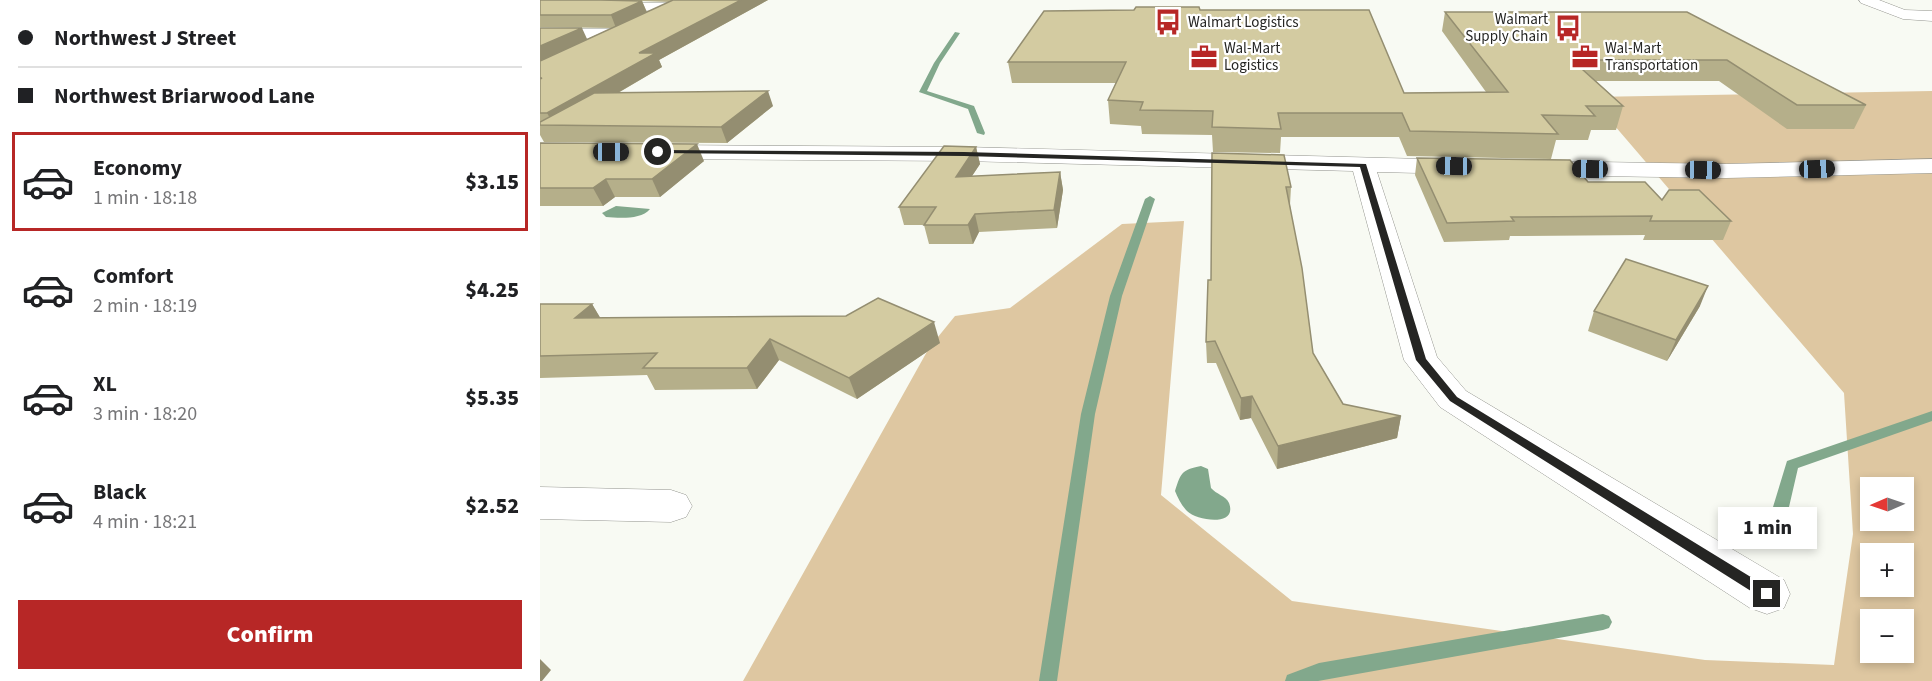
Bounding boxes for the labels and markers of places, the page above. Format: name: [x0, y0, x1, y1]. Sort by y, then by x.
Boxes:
bus stop icon: Walmart Logistics: [1153, 7, 1183, 37]
place label: Walmart Supply Chain: [1465, 9, 1548, 47]
place label: Walmart Logistics: [1188, 12, 1299, 33]
bus stop icon: Walmart Supply Chain: [1553, 13, 1583, 43]
place label: Wal-Mart Logistics: [1224, 38, 1280, 76]
place label: Wal-Mart Transportation: [1605, 38, 1698, 76]
office icon: Wal-Mart Logistics: [1189, 42, 1219, 72]
office icon: Wal-Mart Transportation: [1570, 42, 1600, 72]

